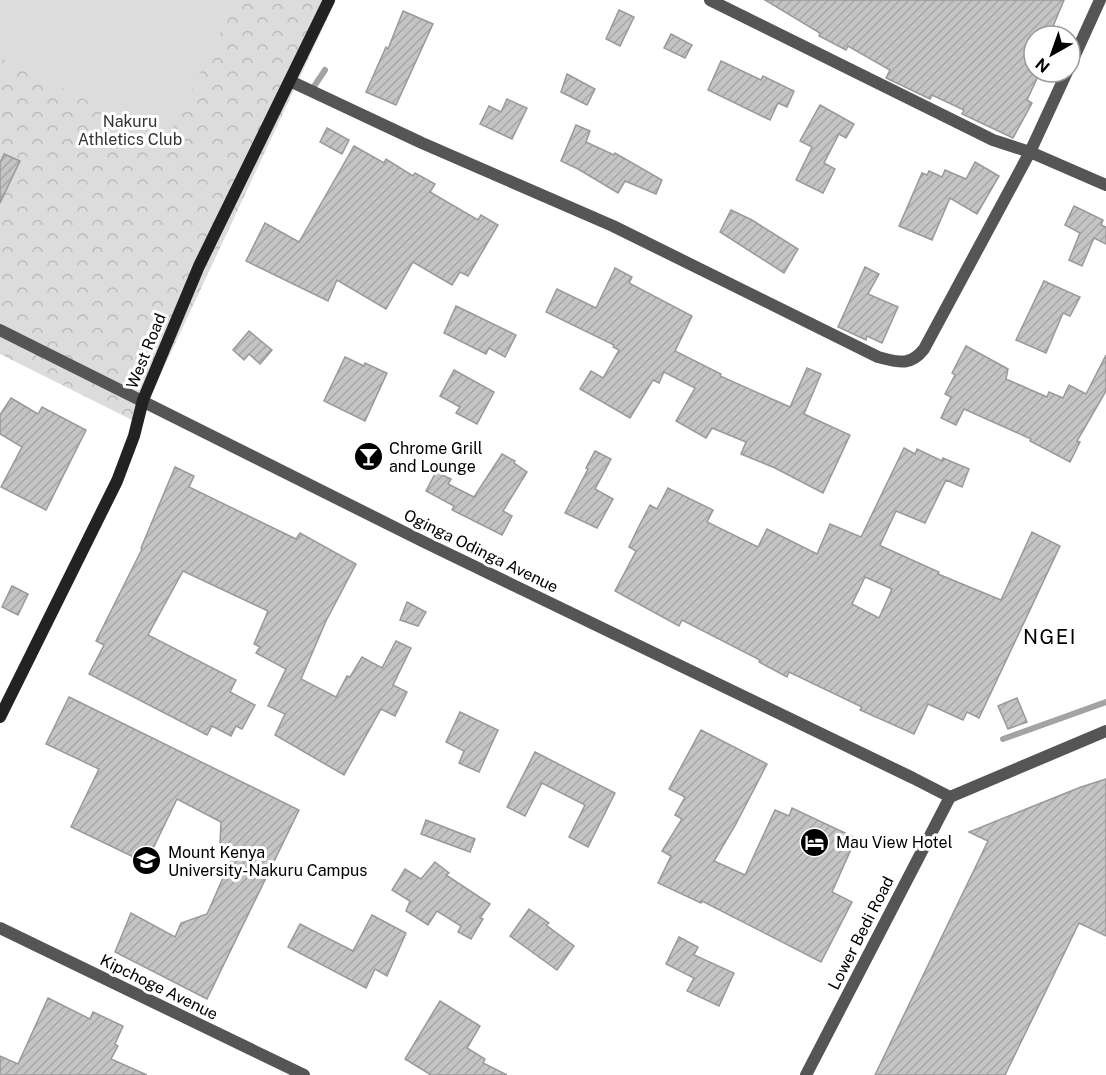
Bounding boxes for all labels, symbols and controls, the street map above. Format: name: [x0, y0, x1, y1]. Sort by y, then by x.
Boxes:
north arrow: [1022, 24, 1082, 84]
text: N: [1032, 54, 1054, 76]
park label: Nakuru Athletics Club: [78, 112, 182, 149]
street label: West Road: [122, 311, 170, 391]
place label: Chrome Grill and Lounge: [389, 439, 483, 476]
bar icon: Chrome Grill and Lounge: [352, 441, 384, 473]
street label: Oginga Odinga Avenue: [401, 505, 561, 597]
district label: NGEI: [1023, 625, 1077, 649]
hotel icon: Mau View Hotel: [799, 826, 831, 858]
place label: Mau View Hotel: [836, 833, 953, 852]
place label: Mount Kenya University-Nakuru Campus: [168, 843, 367, 880]
school or university icon: Mount Kenya University-Nakuru Campus: [131, 845, 163, 877]
street label: Lower Bedi Road: [824, 873, 898, 993]
street label: Kipchoge Avenue: [97, 950, 221, 1024]

